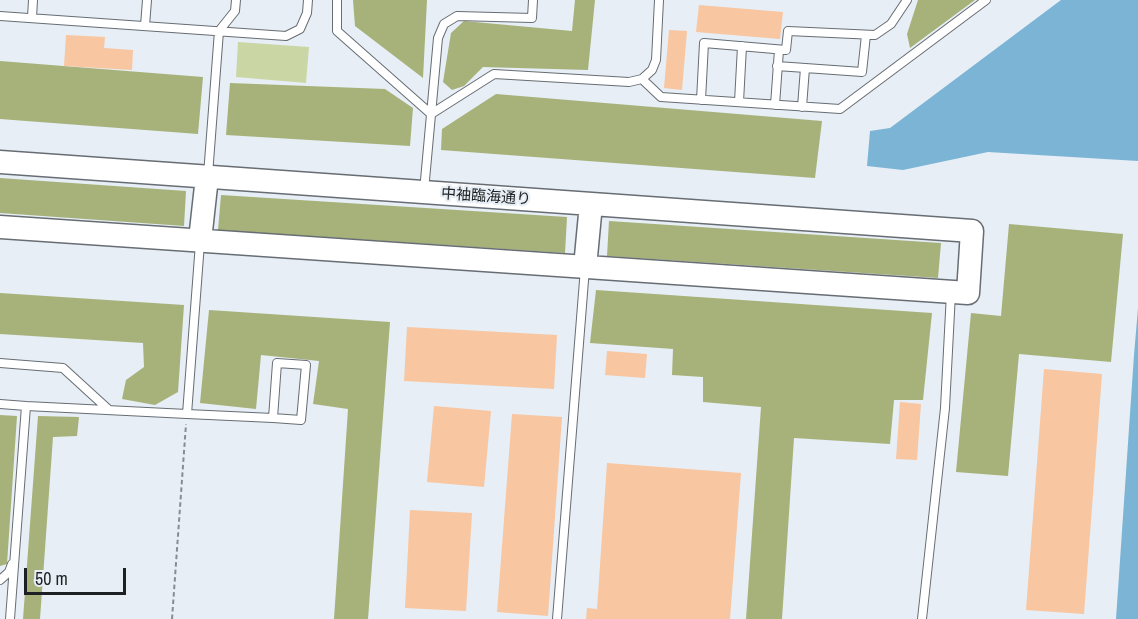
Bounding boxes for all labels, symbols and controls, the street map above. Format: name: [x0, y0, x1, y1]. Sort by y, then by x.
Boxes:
street label: 中袖臨海通り: [440, 185, 532, 209]
scale bar: [27, 556, 129, 594]
text: 50 m: [35, 566, 68, 591]

